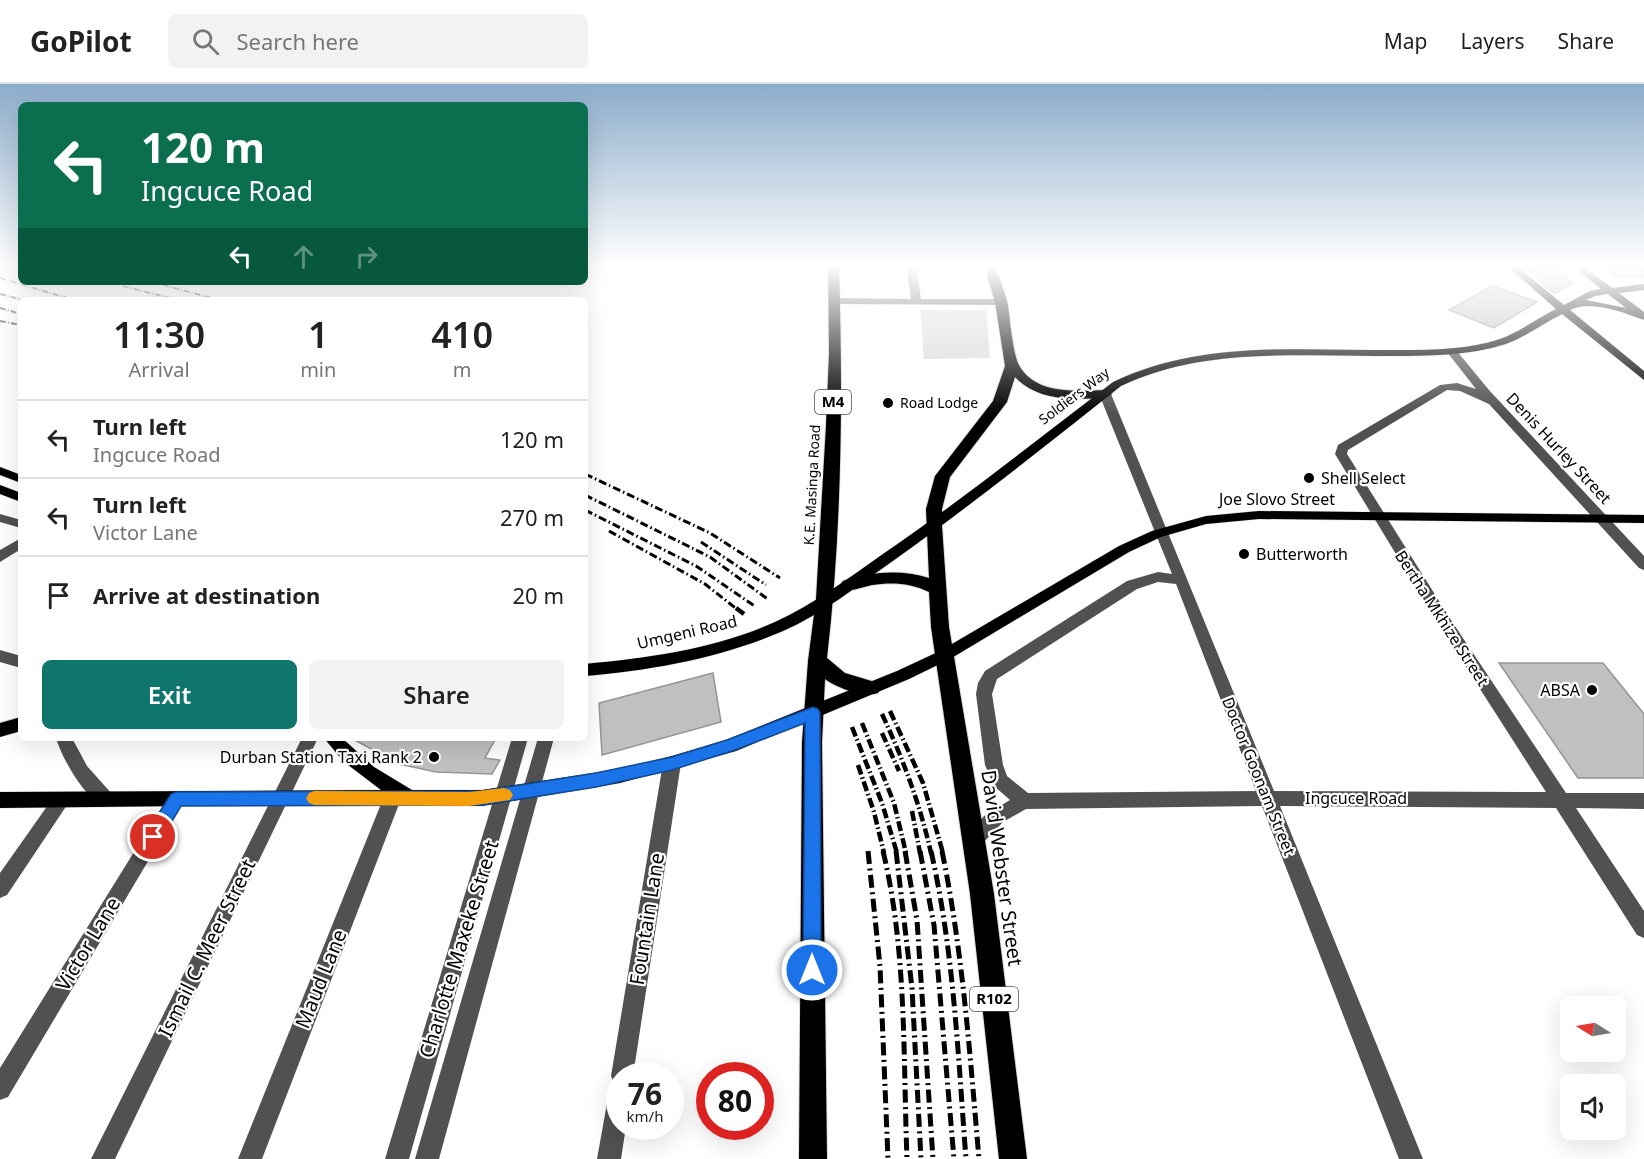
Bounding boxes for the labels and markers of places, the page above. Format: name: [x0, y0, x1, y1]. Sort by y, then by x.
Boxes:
place label: Road Lodge: [900, 393, 978, 412]
marker: Road Lodge: [881, 396, 895, 410]
place label: Shell Select: [1321, 467, 1406, 489]
marker: Shell Select: [1302, 471, 1316, 485]
place label: Butterworth: [1256, 543, 1348, 565]
marker: Butterworth: [1237, 547, 1251, 561]
place label: ABSA: [1540, 679, 1581, 701]
marker: ABSA: [1585, 683, 1599, 697]
place label: Durban Station Taxi Rank 2: [220, 746, 422, 768]
marker: Durban Station Taxi Rank 2: [427, 750, 441, 764]
pin: [127, 811, 178, 862]

